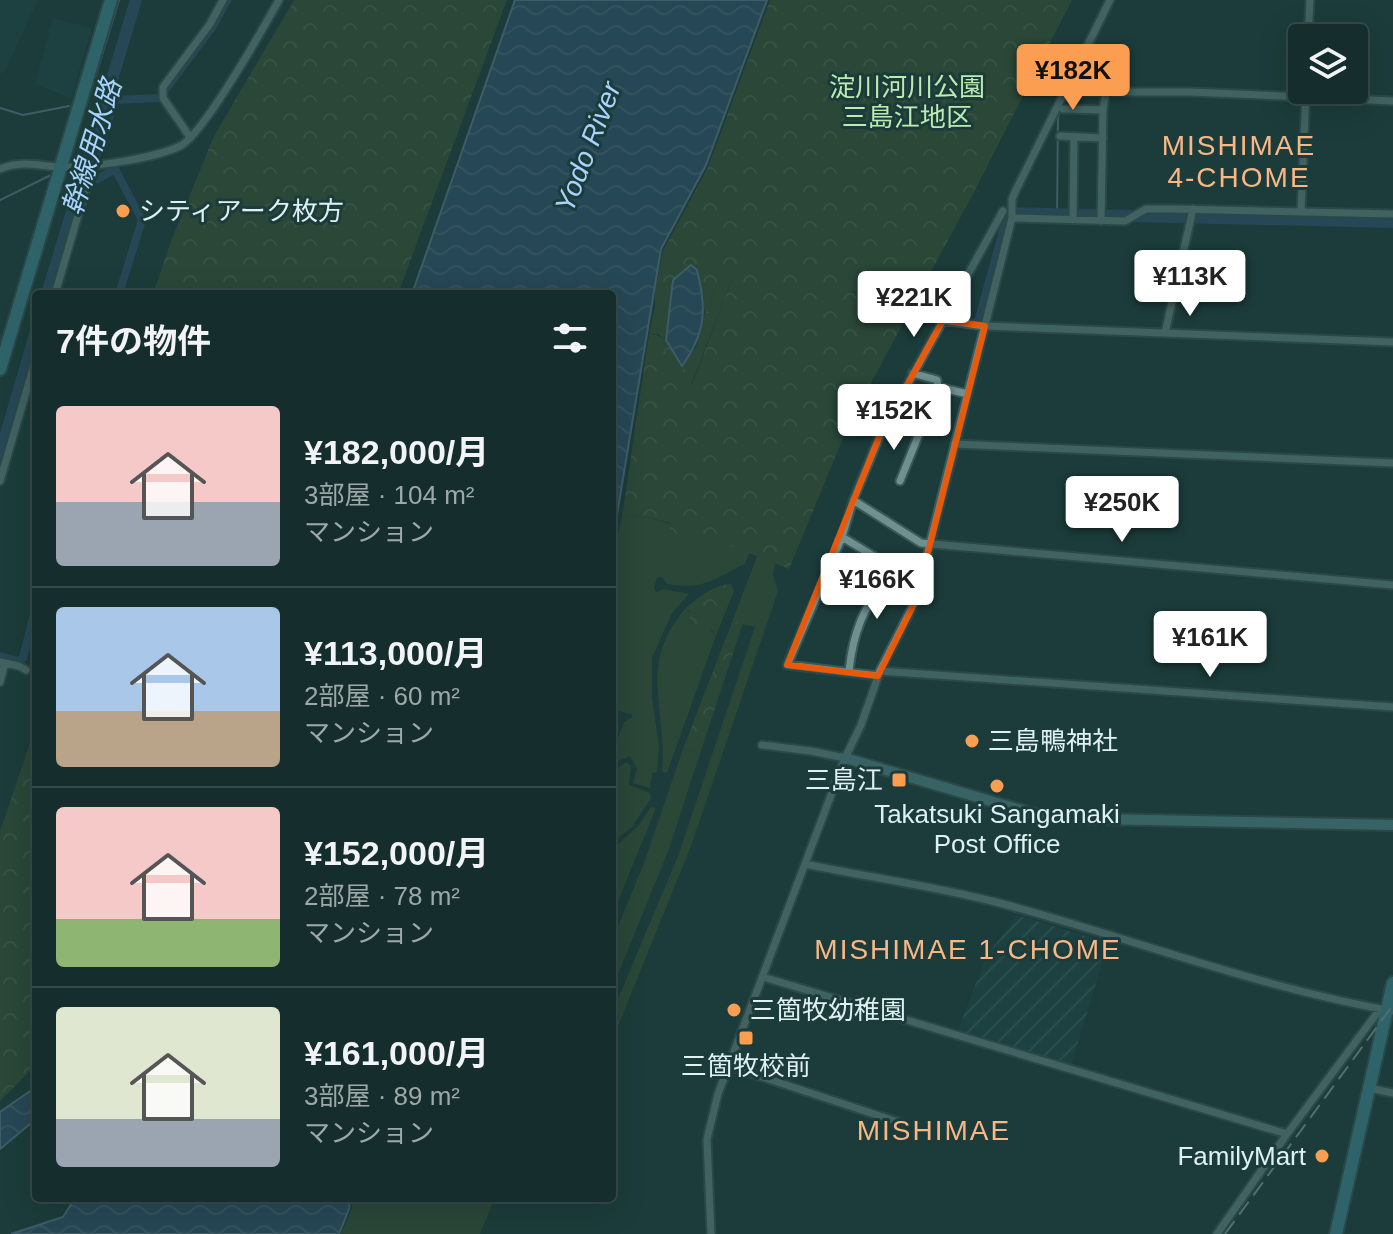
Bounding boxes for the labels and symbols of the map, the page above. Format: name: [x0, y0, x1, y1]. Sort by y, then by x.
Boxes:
pin: ¥182K: [1017, 44, 1129, 112]
park label: 淀川河川公園 三島江地区: [829, 72, 985, 132]
water label: 幹線用水路: [57, 74, 128, 218]
water label: Yodo River: [549, 76, 628, 216]
district label: MISHIMAE 4-CHOME: [1162, 130, 1316, 193]
place label: シティアーク枚方: [139, 196, 344, 226]
marker: シティアーク枚方: [114, 202, 132, 220]
pin: ¥113K: [1134, 250, 1246, 318]
pin: ¥221K: [858, 271, 970, 339]
pin: ¥152K: [838, 384, 950, 452]
pin: ¥250K: [1066, 476, 1178, 544]
pin: ¥166K: [821, 553, 933, 621]
pin: ¥161K: [1154, 611, 1266, 679]
place label: 三島鴨神社: [988, 726, 1118, 756]
marker: 三島鴨神社: [963, 732, 981, 750]
place label: 三島江: [805, 765, 883, 795]
marker: 三島江: [890, 771, 908, 789]
marker: Takatsuki Sangamaki Post Office: [988, 777, 1006, 795]
place label: Takatsuki Sangamaki Post Office: [874, 799, 1120, 859]
district label: MISHIMAE 1-CHOME: [814, 934, 1122, 965]
place label: 三箇牧幼稚園: [750, 995, 906, 1025]
marker: 三箇牧幼稚園: [725, 1001, 743, 1019]
marker: 三箇牧校前: [737, 1029, 755, 1047]
place label: 三箇牧校前: [681, 1051, 811, 1081]
district label: MISHIMAE: [857, 1115, 1011, 1146]
place label: FamilyMart: [1177, 1141, 1307, 1171]
marker: FamilyMart: [1313, 1147, 1331, 1165]

